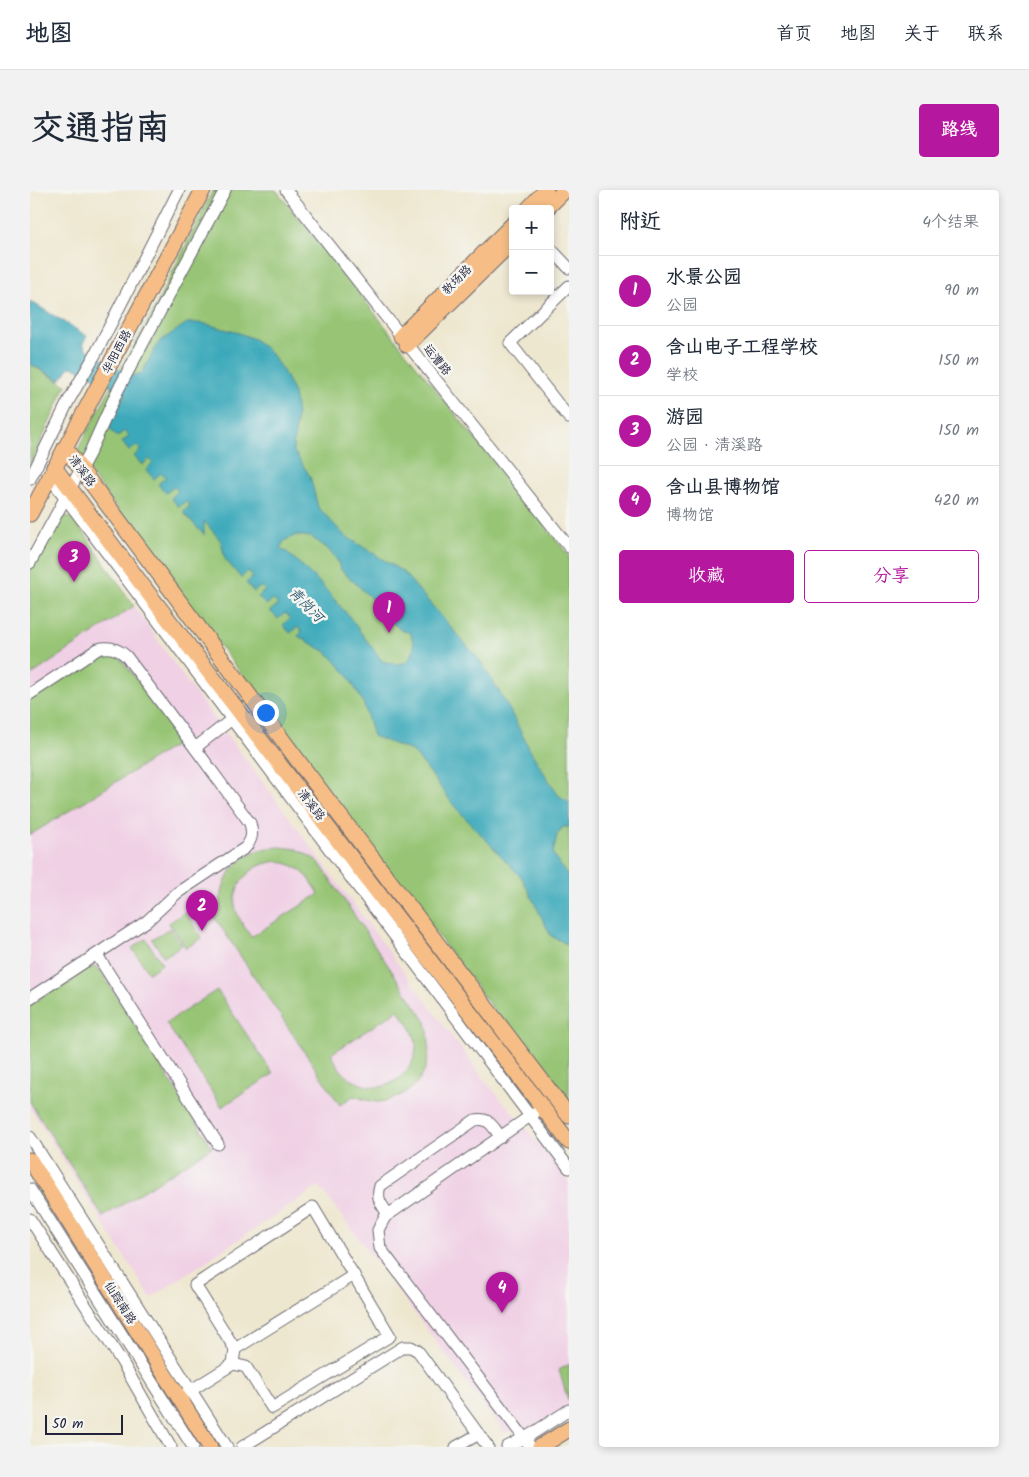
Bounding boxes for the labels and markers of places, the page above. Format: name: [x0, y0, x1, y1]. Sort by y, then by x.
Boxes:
pin: 3: [58, 541, 90, 582]
pin: 1: [373, 592, 405, 633]
pin: 2: [186, 890, 218, 931]
pin: 4: [486, 1272, 518, 1313]

